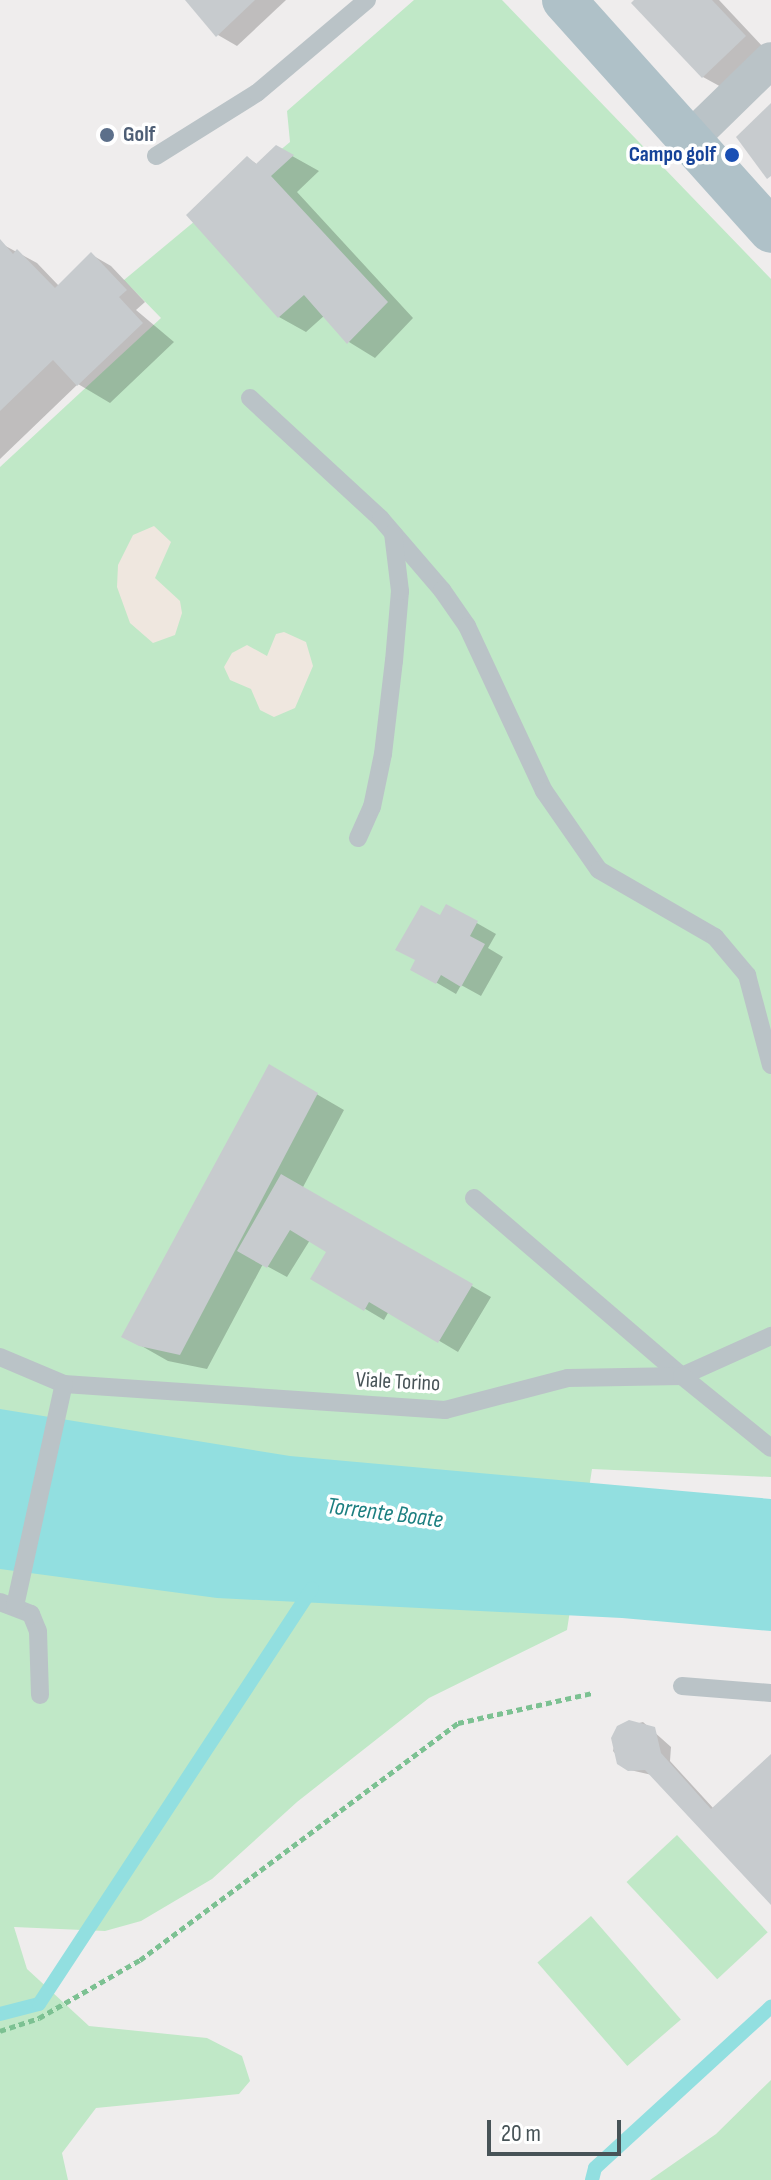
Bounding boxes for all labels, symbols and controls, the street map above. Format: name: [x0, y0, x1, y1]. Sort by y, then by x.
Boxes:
place label: Golf: [123, 122, 155, 148]
marker: Golf: [98, 126, 116, 144]
place label: Campo golf: [629, 142, 716, 168]
marker: Campo golf: [723, 146, 741, 164]
street label: Viale Torino: [355, 1367, 441, 1397]
water label: Torrente Boate: [325, 1492, 445, 1534]
scale bar: [491, 2104, 625, 2154]
text: 20 m: [501, 2119, 541, 2148]

